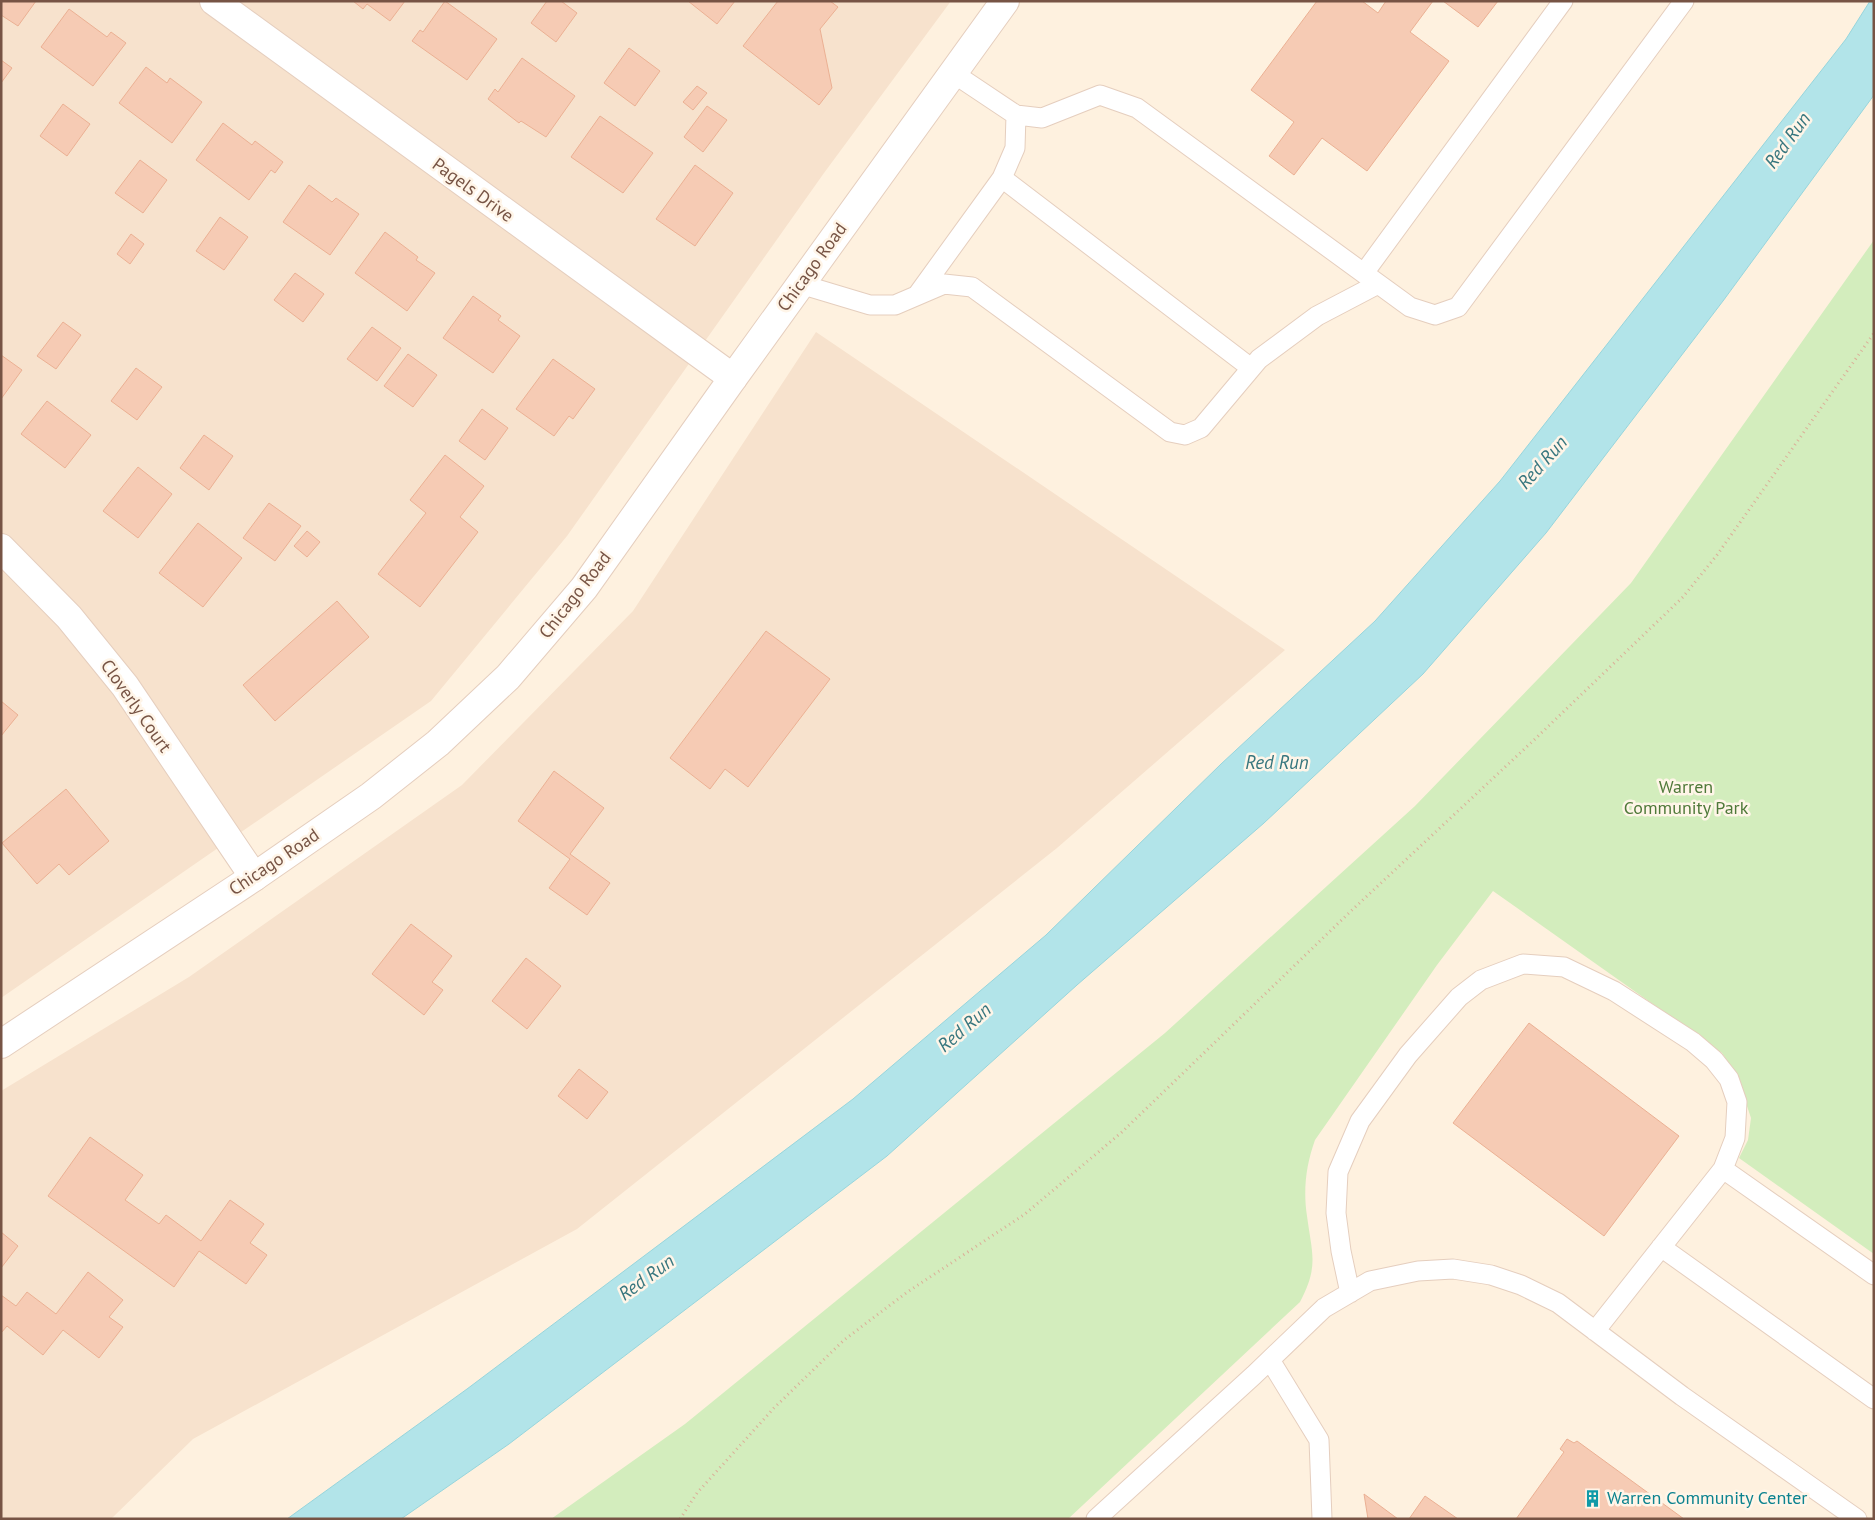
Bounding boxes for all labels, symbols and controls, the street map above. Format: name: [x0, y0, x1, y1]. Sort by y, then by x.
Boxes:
water label: Red Run: [1759, 107, 1815, 173]
street label: Pagels Drive: [428, 152, 519, 227]
street label: Chicago Road: [772, 218, 852, 316]
water label: Red Run: [1512, 430, 1572, 494]
street label: Chicago Road: [533, 547, 616, 643]
street label: Cloverly Court: [96, 655, 177, 757]
water label: Red Run: [1245, 750, 1309, 774]
park label: Warren Community Park: [1624, 775, 1749, 819]
street label: Chicago Road: [224, 823, 323, 900]
water label: Red Run: [932, 997, 996, 1057]
water label: Red Run: [613, 1249, 679, 1305]
place label: Warren Community Center: [1607, 1486, 1807, 1509]
building icon: Warren Community Center: [1583, 1488, 1603, 1508]

